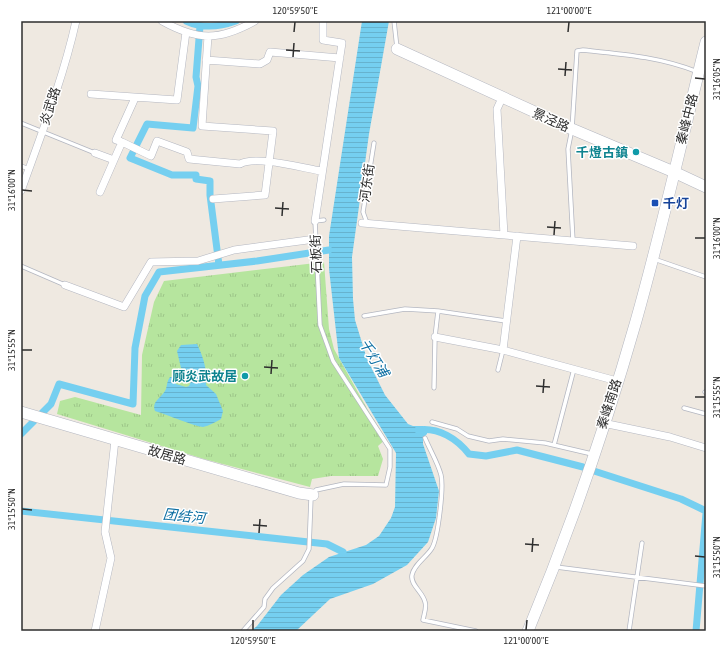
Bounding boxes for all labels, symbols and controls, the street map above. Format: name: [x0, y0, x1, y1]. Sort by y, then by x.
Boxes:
text: 120°59'50"E: [273, 5, 318, 16]
text: 121°00'00"E: [547, 5, 592, 16]
text: 31°16'05"N: [711, 58, 722, 100]
street label: 炎武路: [37, 85, 63, 127]
street label: 秦峰中路: [673, 92, 701, 146]
street label: 景泾路: [530, 105, 572, 135]
place label: 千燈古鎮: [576, 145, 628, 160]
marker: 千燈古鎮: [631, 147, 641, 157]
street label: 河东街: [357, 163, 377, 203]
text: 31°16'00"N: [6, 169, 17, 211]
place label: 千灯: [663, 196, 689, 211]
marker: 千灯: [650, 198, 660, 208]
text: 31°16'00"N: [711, 217, 722, 259]
street label: 石板街: [308, 234, 324, 274]
text: 31°15'55"N: [6, 329, 17, 371]
water label: 千灯浦: [356, 336, 393, 382]
place label: 顾炎武故居: [172, 369, 237, 384]
marker: 顾炎武故居: [240, 371, 250, 381]
text: 31°15'55"N: [711, 376, 722, 418]
street label: 秦峰南路: [594, 377, 624, 431]
street label: 故居路: [146, 442, 188, 468]
text: 31°15'50"N: [6, 488, 17, 530]
water label: 团结河: [162, 506, 209, 526]
text: 31°15'50"N: [711, 536, 722, 578]
text: 120°59'50"E: [231, 635, 276, 646]
text: 121°00'00"E: [504, 635, 549, 646]

